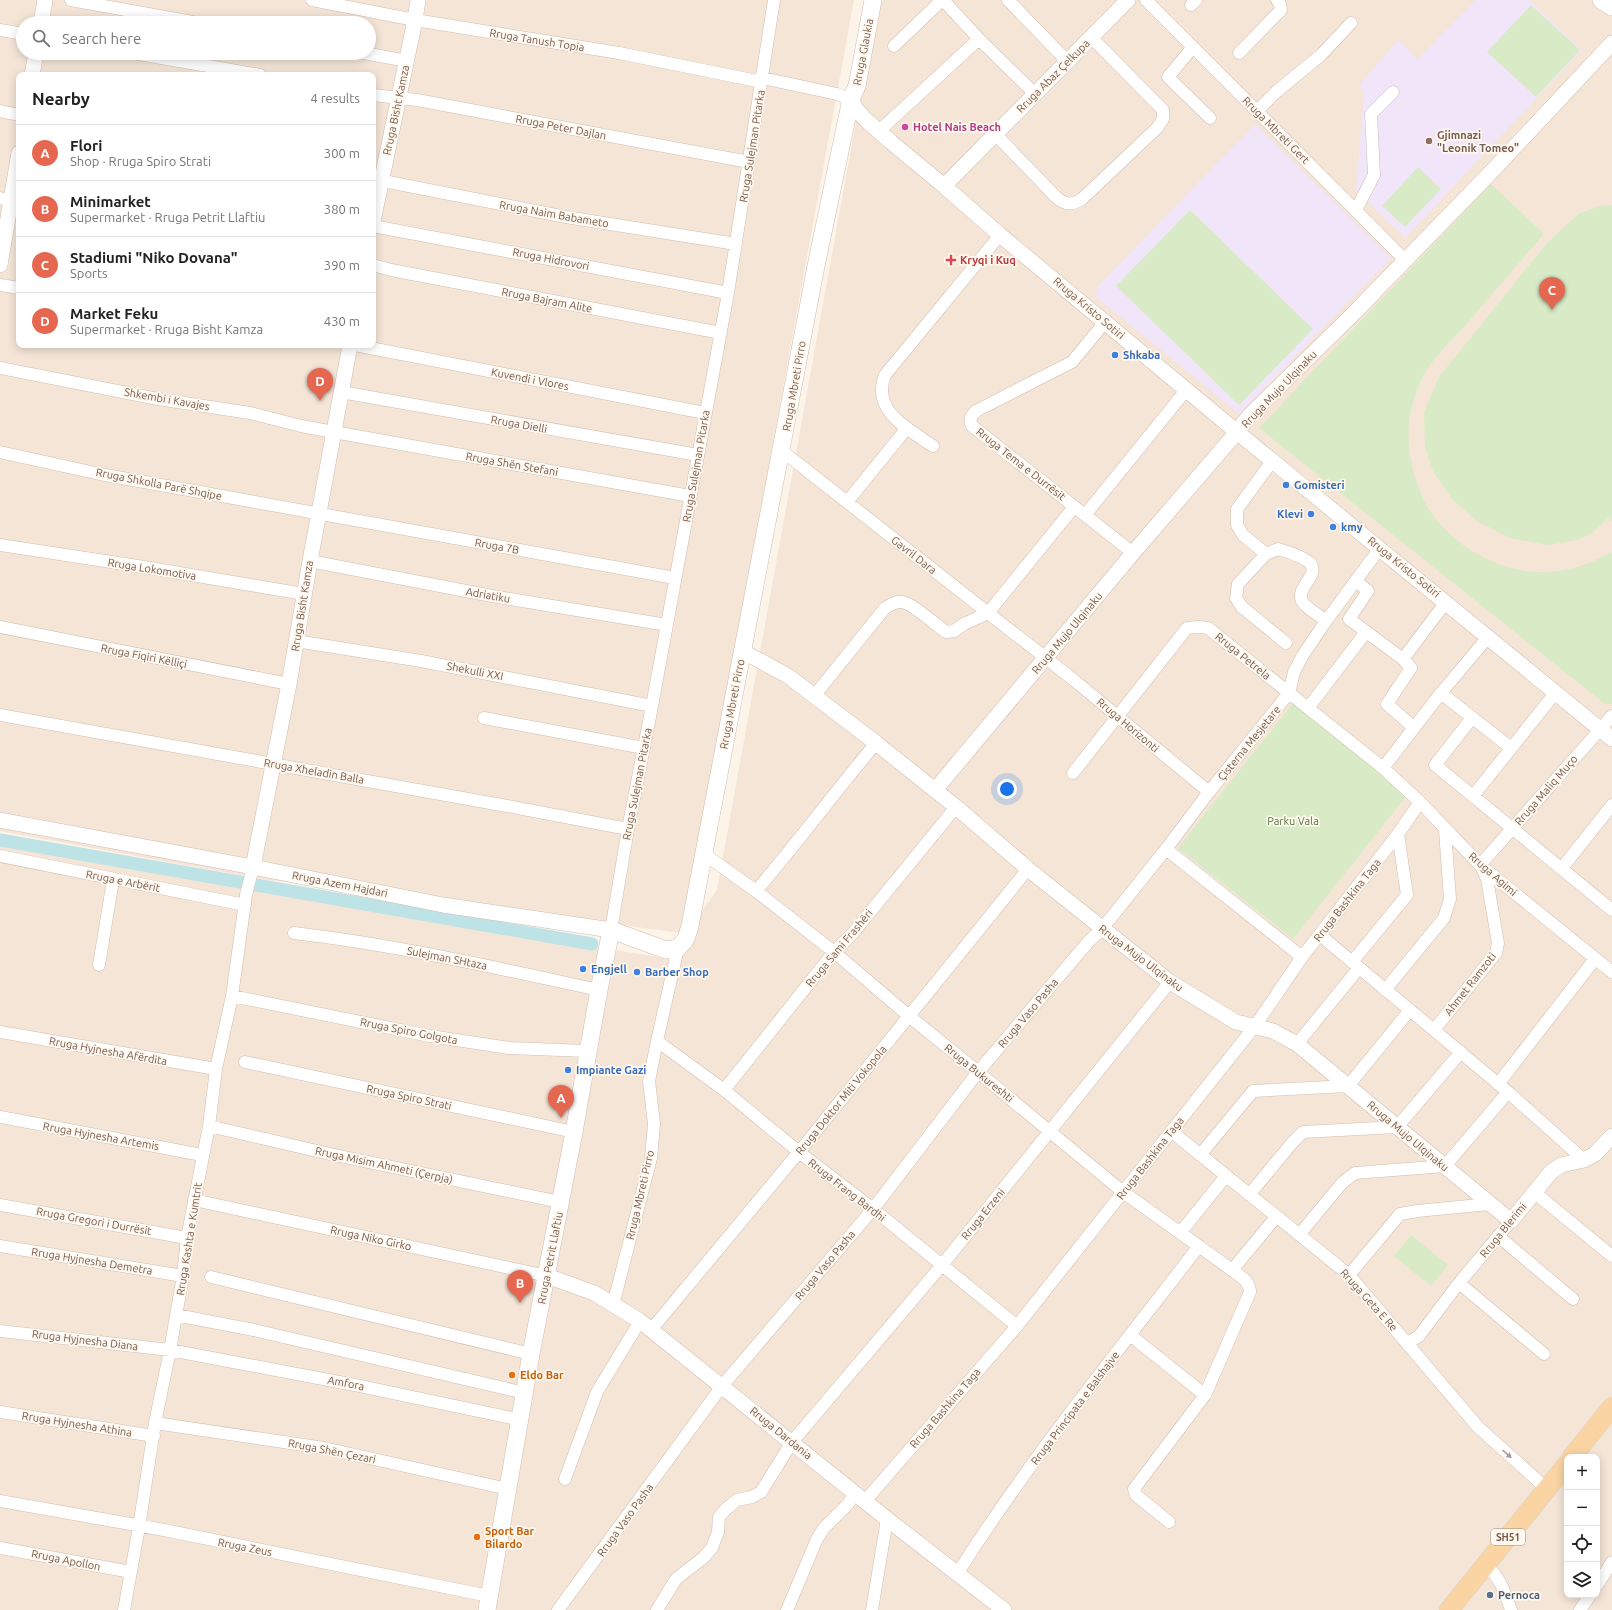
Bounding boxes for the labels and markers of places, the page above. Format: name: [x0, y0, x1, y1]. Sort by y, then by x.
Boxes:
place label: Hotel Nais Beach: [913, 121, 1001, 133]
marker: Hotel Nais Beach: [900, 122, 910, 132]
place label: Gjimnazi "Leonik Tomeo": [1437, 129, 1519, 154]
marker: Gjimnazi "Leonik Tomeo": [1424, 136, 1434, 146]
marker: Kryqi i Kuq: [945, 254, 957, 266]
place label: Kryqi i Kuq: [960, 254, 1016, 266]
pin: C: [1539, 277, 1565, 310]
place label: Shkaba: [1123, 349, 1160, 361]
marker: Shkaba: [1110, 350, 1120, 360]
pin: D: [307, 368, 333, 401]
place label: Gomisteri: [1294, 479, 1344, 491]
marker: Gomisteri: [1281, 480, 1291, 490]
place label: Klevi: [1277, 508, 1303, 520]
marker: Klevi: [1306, 509, 1316, 519]
place label: kmy: [1341, 521, 1363, 533]
marker: kmy: [1328, 522, 1338, 532]
place label: Engjell: [591, 963, 627, 975]
marker: Engjell: [578, 964, 588, 974]
place label: Barber Shop: [645, 966, 709, 978]
marker: Barber Shop: [632, 967, 642, 977]
place label: Impiante Gazi: [576, 1064, 646, 1076]
marker: Impiante Gazi: [563, 1065, 573, 1075]
pin: A: [548, 1085, 574, 1118]
pin: B: [507, 1270, 533, 1303]
place label: Eldo Bar: [520, 1369, 564, 1381]
marker: Eldo Bar: [507, 1370, 517, 1380]
place label: Sport Bar Bilardo: [485, 1525, 535, 1550]
marker: Sport Bar Bilardo: [472, 1532, 482, 1542]
place label: Pernoca: [1498, 1589, 1540, 1601]
marker: Pernoca: [1485, 1590, 1495, 1600]

